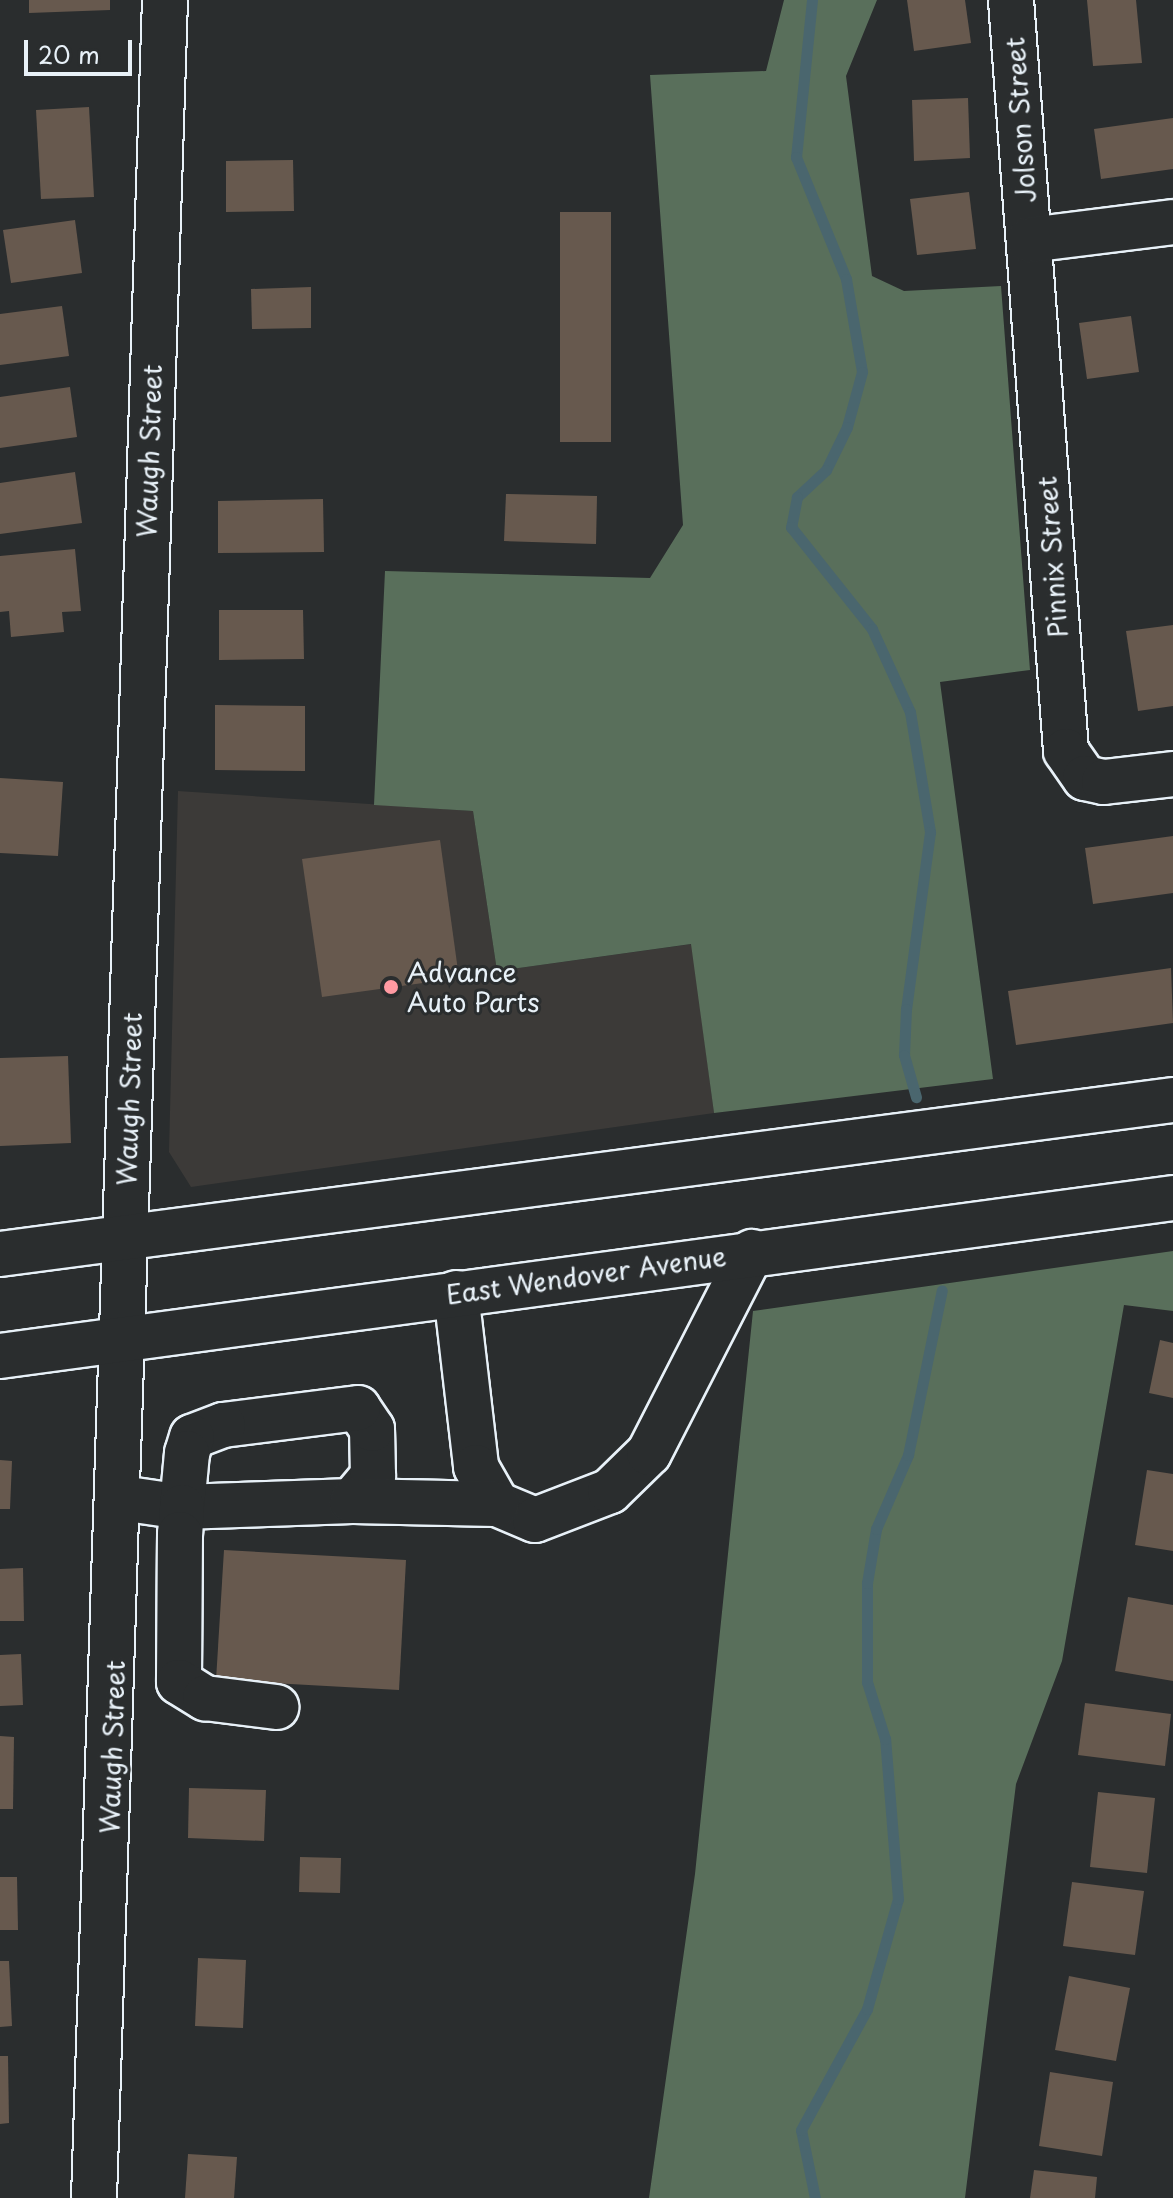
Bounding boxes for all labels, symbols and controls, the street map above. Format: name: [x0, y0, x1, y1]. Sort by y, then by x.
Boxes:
scale bar: [28, 24, 136, 74]
text: 20 m: [38, 36, 100, 72]
street label: Jolson Street: [999, 37, 1041, 203]
street label: Waugh Street: [130, 363, 168, 539]
street label: Pinnix Street: [1031, 475, 1073, 639]
place label: Advance Auto Parts: [407, 956, 543, 1018]
marker: Advance Auto Parts: [382, 978, 400, 996]
street label: Waugh Street: [110, 1011, 148, 1187]
street label: East Wendover Avenue: [444, 1240, 728, 1310]
street label: Waugh Street: [93, 1659, 131, 1835]

